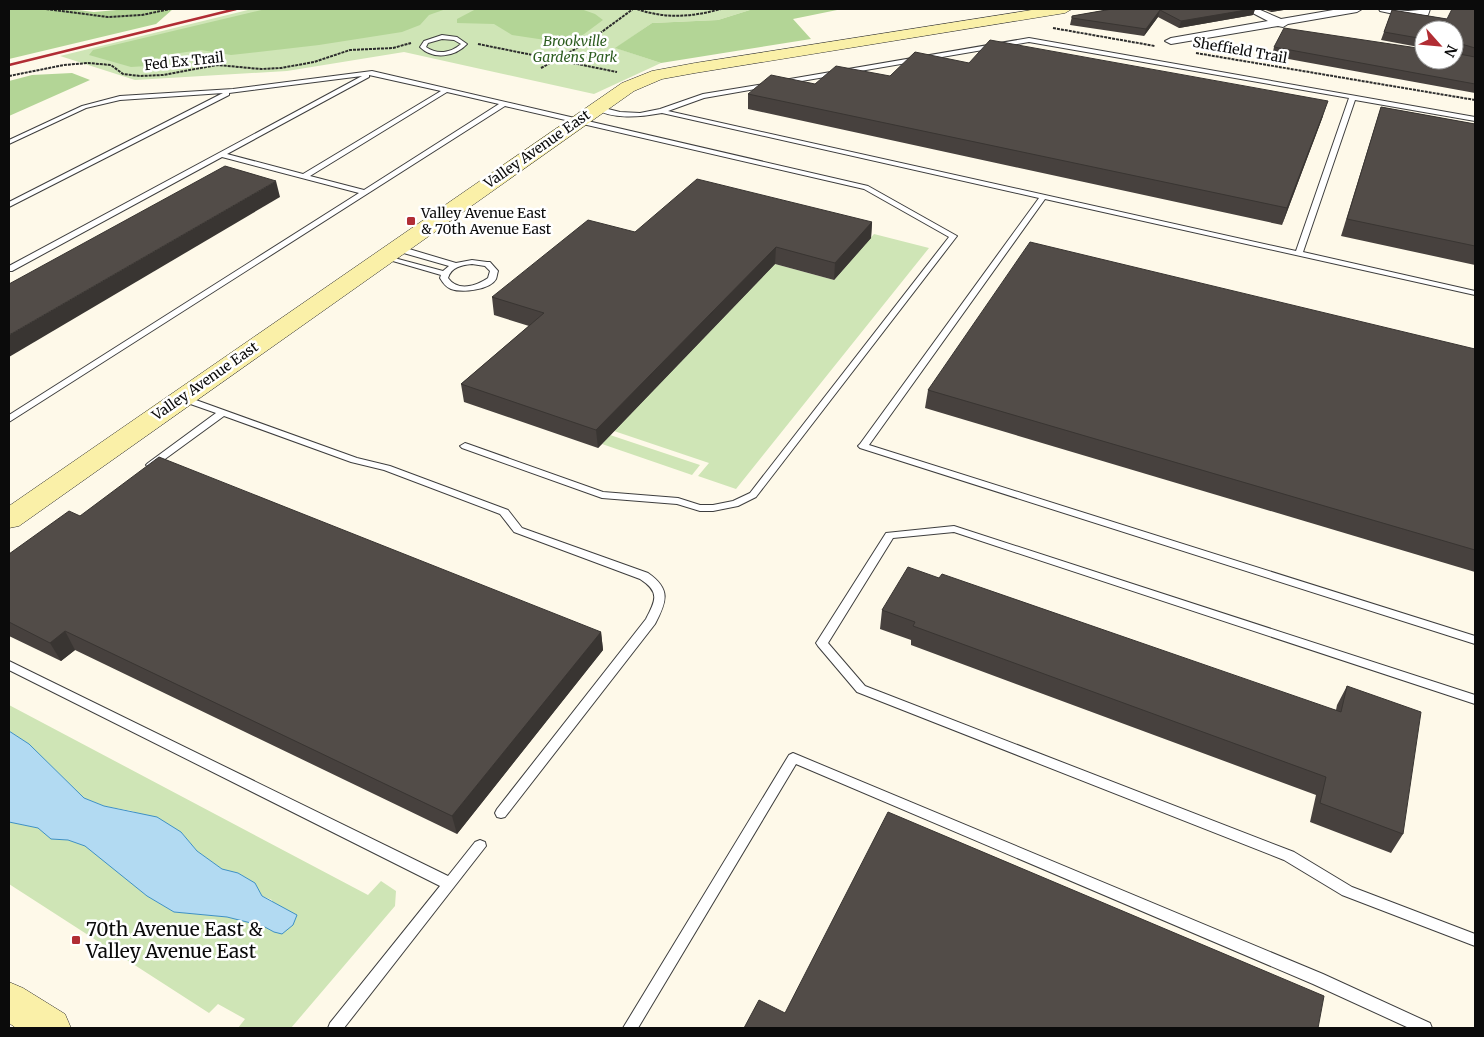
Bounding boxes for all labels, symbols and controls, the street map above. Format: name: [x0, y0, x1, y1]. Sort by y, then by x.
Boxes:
north arrow: [1414, 20, 1464, 70]
park label: Brookville Gardens Park: [533, 32, 618, 66]
street label: Sheffield Trail: [1191, 33, 1289, 67]
text: N: [1440, 42, 1461, 60]
street label: Fed Ex Trail: [143, 48, 225, 74]
street label: Valley Avenue East: [480, 105, 594, 193]
place label: Valley Avenue East & 70th Avenue East: [420, 204, 552, 238]
marker: Valley Avenue East & 70th Avenue East: [405, 215, 417, 227]
street label: Valley Avenue East: [148, 337, 262, 425]
place label: 70th Avenue East & Valley Avenue East: [85, 917, 263, 963]
marker: 70th Avenue East & Valley Avenue East: [70, 934, 82, 946]

